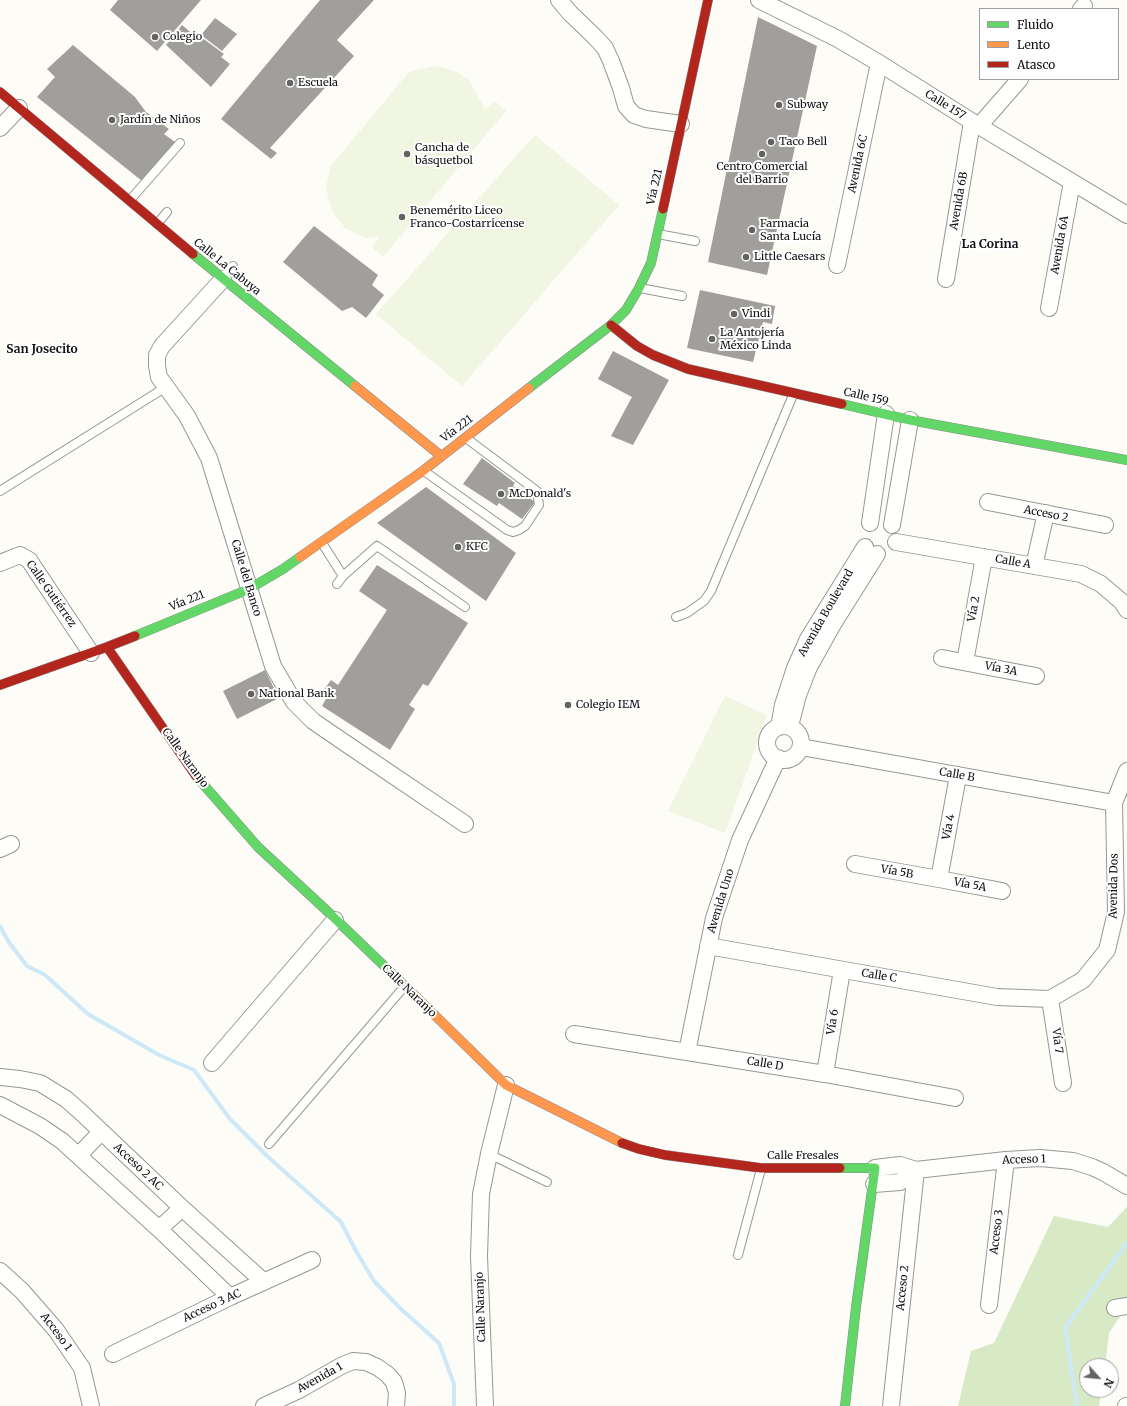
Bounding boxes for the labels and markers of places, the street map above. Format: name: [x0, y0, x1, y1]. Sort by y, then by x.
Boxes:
place label: Colegio: [163, 30, 202, 44]
marker: Colegio: [150, 32, 160, 42]
place label: Escuela: [298, 76, 338, 90]
marker: Escuela: [285, 78, 295, 88]
place label: Subway: [787, 98, 828, 112]
marker: Subway: [774, 100, 784, 110]
place label: Jardín de Niños: [120, 113, 201, 127]
marker: Jardín de Niños: [107, 115, 117, 125]
place label: Taco Bell: [779, 135, 827, 149]
marker: Taco Bell: [766, 137, 776, 147]
place label: Cancha de básquetbol: [415, 141, 473, 167]
marker: Cancha de básquetbol: [402, 149, 412, 159]
marker: Centro Comercial del Barrio: [757, 149, 767, 159]
place label: Centro Comercial del Barrio: [716, 160, 808, 186]
place label: Benemérito Liceo Franco-Costarricense: [410, 204, 524, 230]
marker: Benemérito Liceo Franco-Costarricense: [397, 212, 407, 222]
place label: Farmacia Santa Lucía: [760, 217, 821, 243]
marker: Farmacia Santa Lucía: [747, 225, 757, 235]
place label: Little Caesars: [754, 250, 825, 264]
marker: Little Caesars: [741, 252, 751, 262]
place label: Vindi: [742, 307, 770, 321]
marker: Vindi: [729, 309, 739, 319]
place label: La Antojería México Linda: [720, 326, 791, 352]
marker: La Antojería México Linda: [707, 334, 717, 344]
place label: McDonald's: [509, 487, 571, 501]
marker: McDonald's: [496, 489, 506, 499]
place label: KFC: [466, 540, 488, 554]
marker: KFC: [453, 542, 463, 552]
place label: National Bank: [259, 687, 335, 701]
marker: National Bank: [246, 689, 256, 699]
place label: Colegio IEM: [576, 698, 640, 712]
marker: Colegio IEM: [563, 700, 573, 710]

